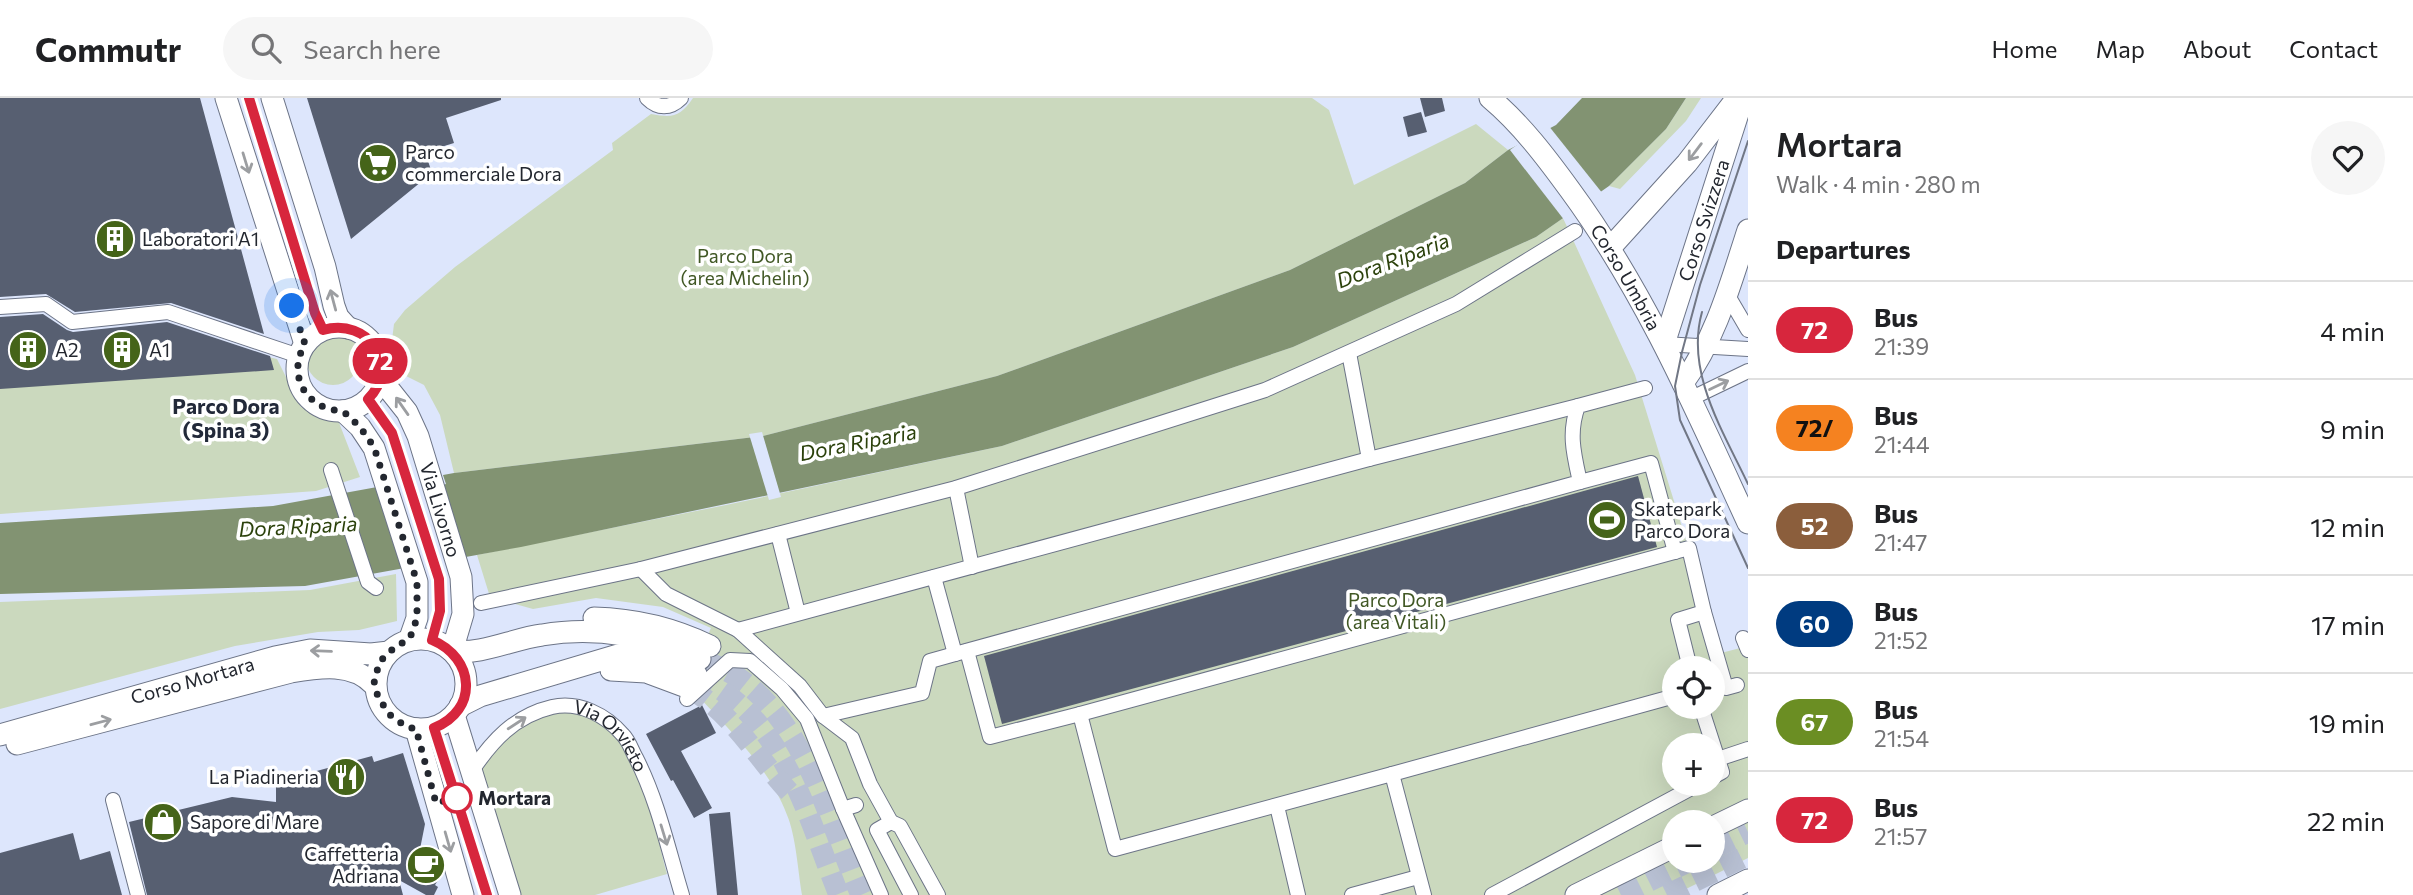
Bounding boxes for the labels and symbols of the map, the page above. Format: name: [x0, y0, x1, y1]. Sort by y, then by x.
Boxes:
place label: Parco commerciale Dora: [405, 140, 562, 185]
supermarket icon: Parco commerciale Dora: [357, 142, 399, 184]
one-way arrow: [1688, 143, 1703, 161]
one-way arrow: [241, 152, 254, 174]
street label: Corso Svizzera: [1673, 156, 1734, 284]
building icon: Laboratori A1: [94, 218, 136, 260]
street label: Corso Umbria: [1586, 220, 1666, 334]
place label: Laboratori A1: [142, 227, 259, 250]
water label: Dora Riparia: [1333, 227, 1452, 293]
park label: Parco Dora (area Michelin): [680, 244, 810, 289]
your location: [274, 288, 309, 323]
one-way arrow: [325, 289, 338, 311]
building icon: A2: [7, 329, 49, 371]
building icon: A1: [101, 329, 143, 371]
place label: A2: [55, 338, 79, 361]
place label: A1: [149, 338, 170, 361]
line badge: 72: [348, 338, 412, 384]
one-way arrow: [1708, 377, 1729, 391]
district label: Parco Dora (Spina 3): [172, 393, 280, 442]
one-way arrow: [395, 397, 409, 416]
water label: Dora Riparia: [797, 418, 918, 465]
street label: Via Livorno: [416, 459, 466, 560]
place label: Skatepark Parco Dora: [1634, 497, 1730, 542]
sports icon: Skatepark Parco Dora: [1586, 499, 1628, 541]
water label: Dora Riparia: [238, 510, 358, 541]
park label: Parco Dora (area Vitali): [1346, 588, 1446, 633]
one-way arrow: [309, 645, 332, 658]
street label: Corso Mortara: [128, 651, 257, 708]
street label: Via Orvieto: [572, 694, 653, 775]
one-way arrow: [89, 715, 112, 728]
one-way arrow: [507, 715, 526, 730]
restaurant icon: La Piadineria: [325, 756, 367, 798]
place label: La Piadineria: [209, 765, 319, 788]
marker: Mortara: [442, 783, 472, 813]
place label: Mortara: [478, 786, 551, 809]
shop icon: Sapore di Mare: [142, 801, 184, 843]
place label: Sapore di Mare: [190, 810, 319, 833]
one-way arrow: [658, 823, 671, 845]
one-way arrow: [442, 831, 455, 853]
place label: Caffetteria Adriana: [304, 842, 399, 887]
cafe icon: Caffetteria Adriana: [405, 844, 447, 886]

